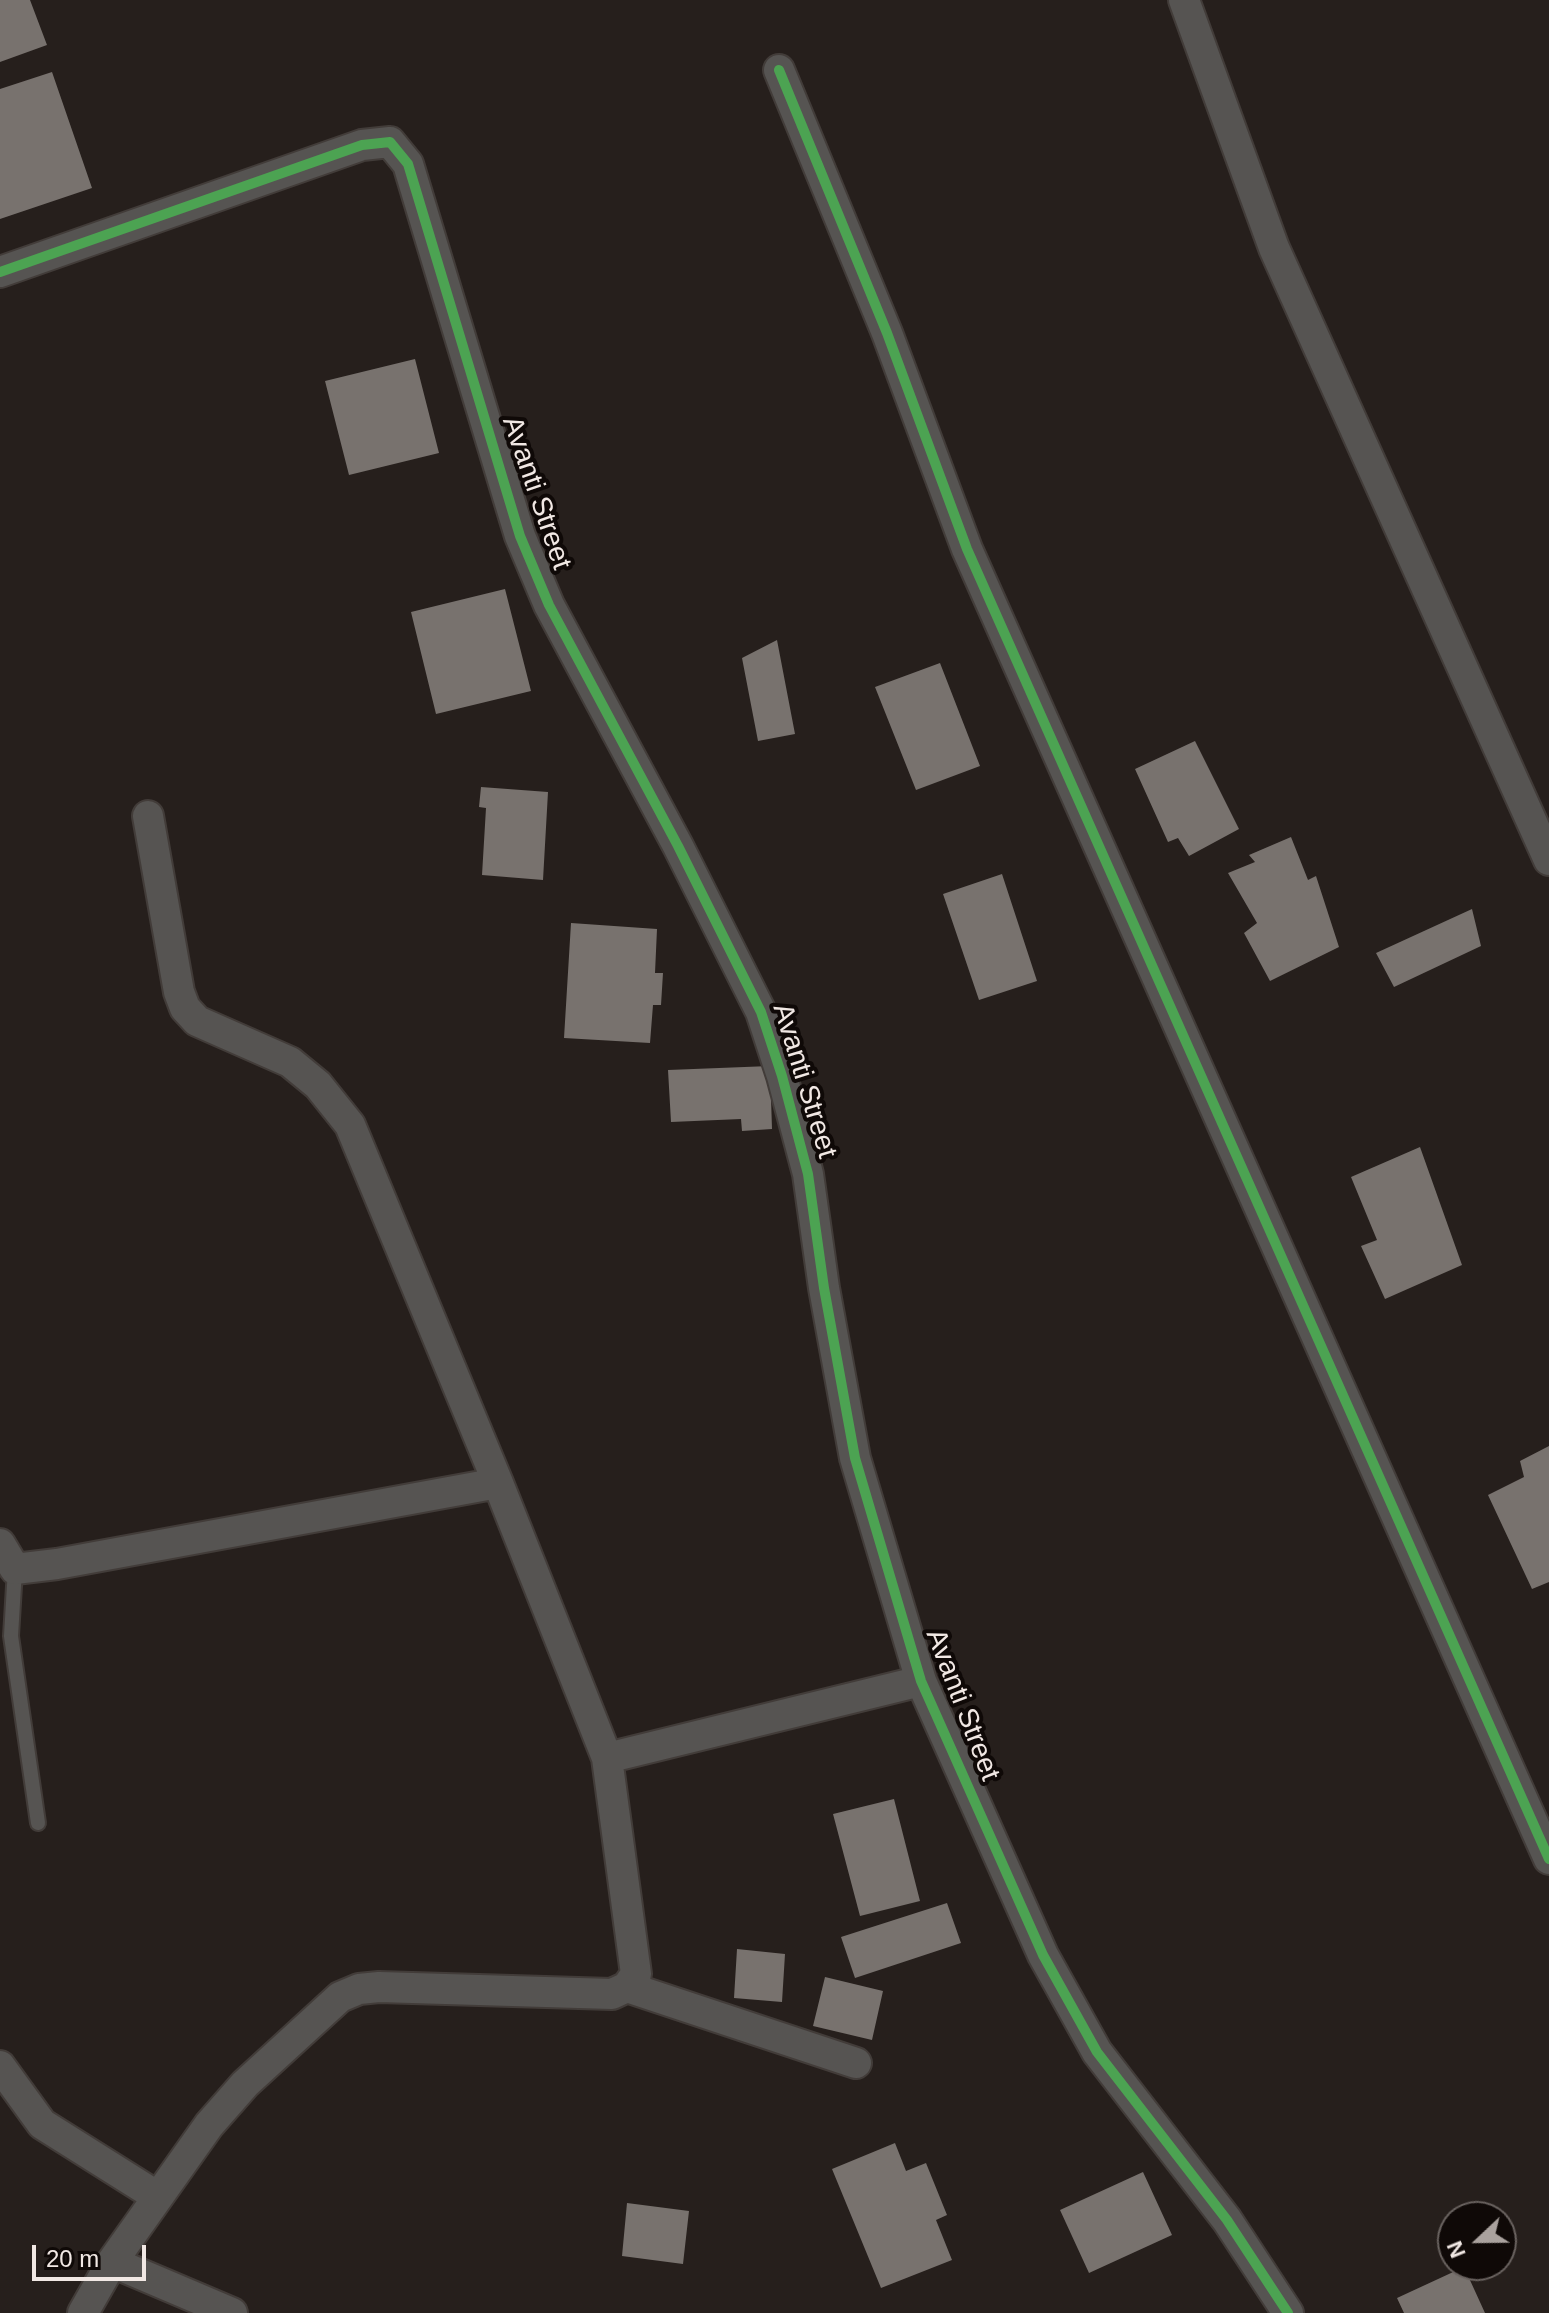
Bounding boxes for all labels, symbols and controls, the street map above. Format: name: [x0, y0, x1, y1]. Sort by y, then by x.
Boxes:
street label: Avanti Street: [494, 412, 578, 574]
street label: Avanti Street: [765, 1000, 843, 1162]
street label: Avanti Street: [918, 1624, 1006, 1786]
north arrow: [1437, 2201, 1517, 2281]
scale bar: [36, 2229, 150, 2279]
text: N: [1442, 2237, 1471, 2261]
text: 20 m: [46, 2245, 99, 2272]

